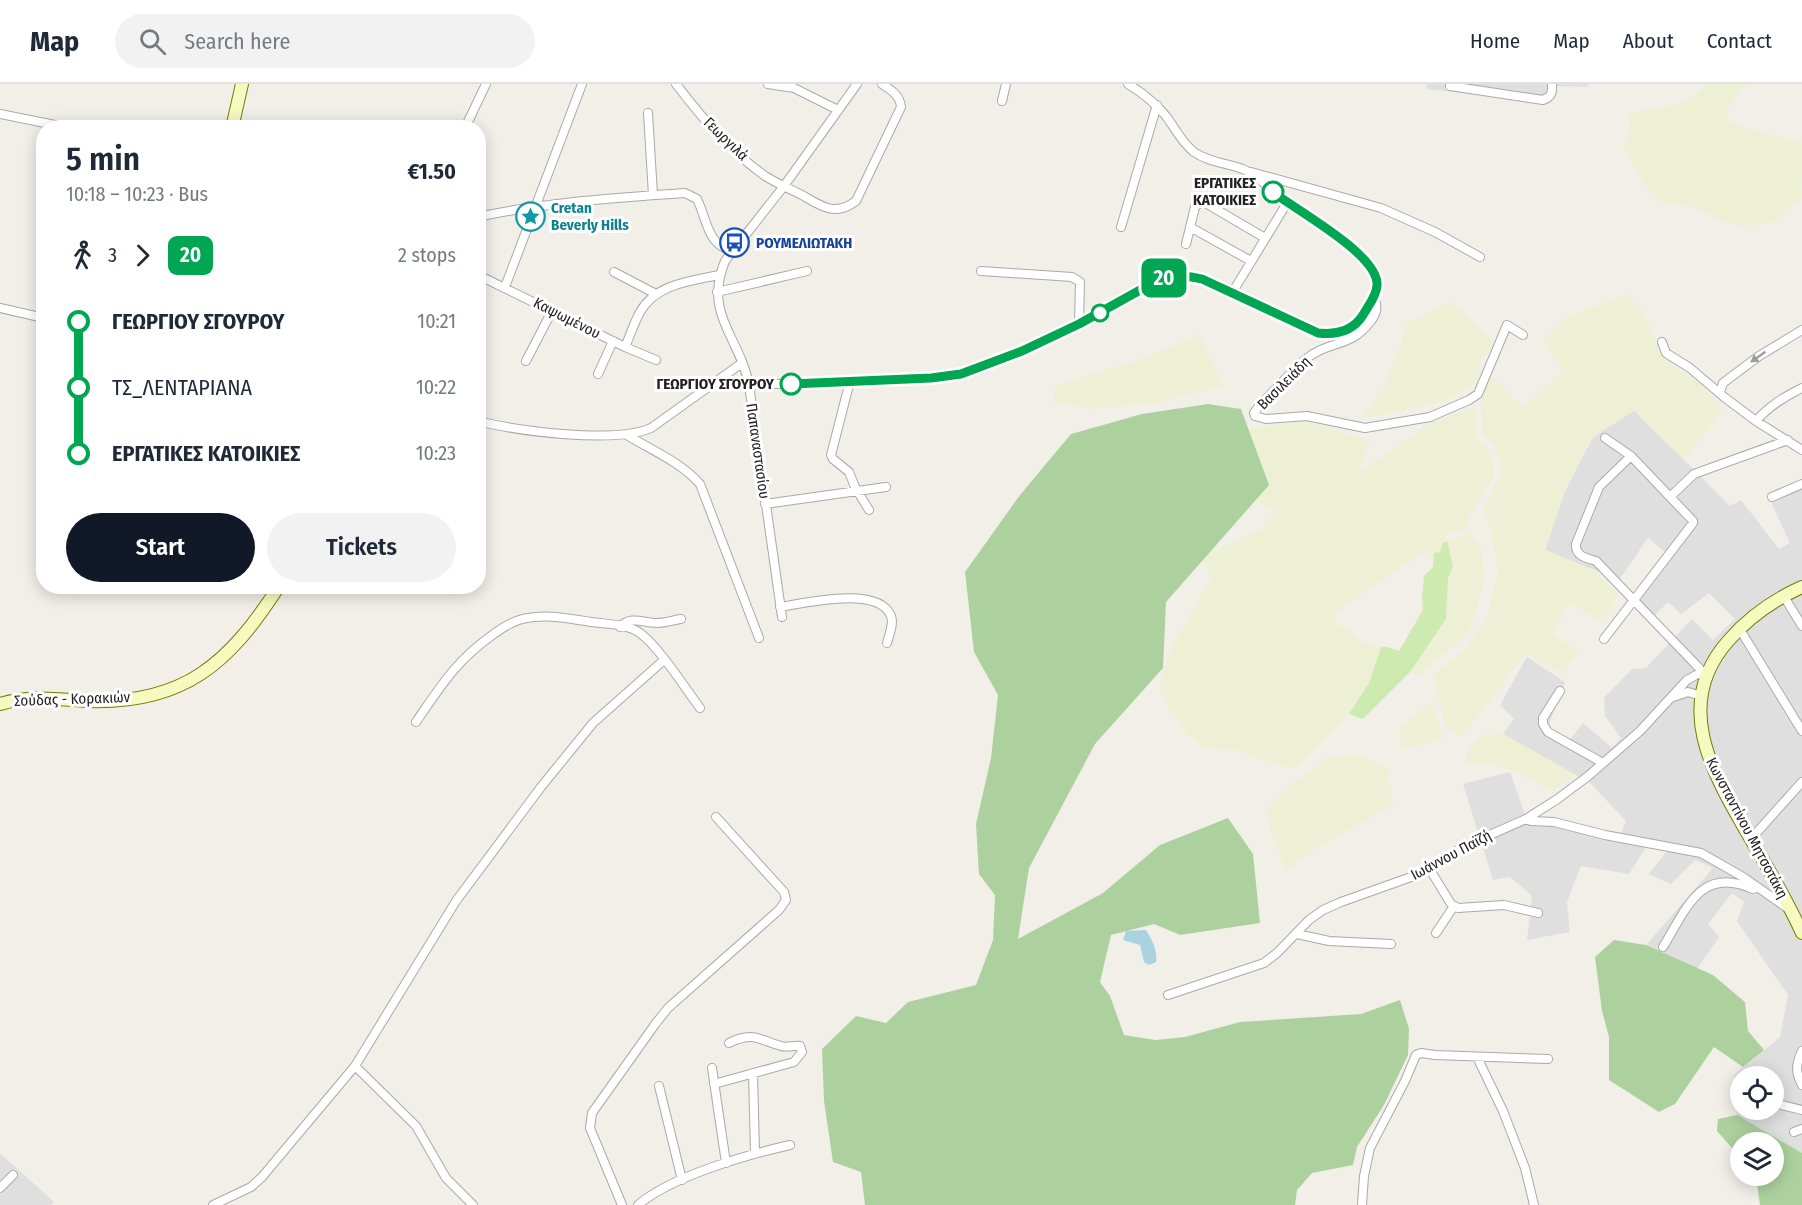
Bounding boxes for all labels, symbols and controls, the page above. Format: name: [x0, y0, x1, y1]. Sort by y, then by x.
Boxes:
search box: [115, 14, 535, 68]
text: Map: [30, 25, 79, 58]
icon: search: [136, 25, 169, 58]
text: Search here: [184, 28, 290, 55]
text: Home: [1470, 28, 1520, 54]
text: Map: [1553, 28, 1590, 54]
text: About: [1623, 28, 1674, 54]
text: Contact: [1707, 28, 1772, 54]
street label: Γεωργιλά: [700, 114, 752, 164]
text: 5 min: [66, 139, 140, 179]
text: €1.50: [407, 158, 456, 185]
place label: ΕΡΓΑΤΙΚΕΣ ΚΑΤΟΙΚΙΕΣ: [1193, 174, 1256, 209]
marker: ΕΡΓΑΤΙΚΕΣ ΚΑΤΟΙΚΙΕΣ: [1262, 181, 1284, 203]
text: 10:18 – 10:23 · Bus: [66, 182, 208, 206]
place label: Cretan Beverly Hills: [551, 199, 629, 234]
place icon: Cretan Beverly Hills: [514, 201, 546, 233]
bus stop icon: ΡΟΥΜΕΛΙΩΤΑΚΗ: [719, 227, 751, 259]
place label: ΡΟΥΜΕΛΙΩΤΑΚΗ: [756, 234, 852, 252]
icon: walk: [66, 239, 99, 272]
icon: forward: [126, 239, 159, 272]
text: 20: [180, 242, 201, 268]
text: 3: [108, 243, 117, 267]
text: 2 stops: [398, 243, 456, 267]
line badge: 20: [1137, 258, 1191, 298]
text: 20: [1153, 265, 1175, 291]
street label: Καψωμένου: [530, 293, 604, 343]
unlabelled marker: [1091, 304, 1109, 322]
text: ΓΕΩΡΓΙΟΥ ΣΓΟΥΡΟΥ: [112, 308, 284, 335]
text: 10:21: [417, 309, 456, 333]
one-way arrow: [1750, 351, 1766, 363]
street label: Βασιλειάδη: [1254, 353, 1314, 413]
marker: ΓΕΩΡΓΙΟΥ ΣΓΟΥΡΟΥ: [780, 373, 802, 395]
text: ΤΣ_ΛΕΝΤΑΡΙΑΝΑ: [112, 374, 252, 401]
text: 10:22: [416, 375, 456, 399]
place label: ΓΕΩΡΓΙΟΥ ΣΓΟΥΡΟΥ: [656, 375, 775, 393]
street label: Παπαναστασίου: [742, 402, 774, 500]
text: ΕΡΓΑΤΙΚΕΣ ΚΑΤΟΙΚΙΕΣ: [112, 440, 300, 467]
text: 10:23: [416, 441, 456, 465]
button: Start: [66, 513, 255, 582]
button: Tickets: [267, 513, 456, 582]
street label: Σούδας - Κορακιών: [14, 688, 131, 710]
street label: Κωνσταντίνου Μητσοτάκη: [1702, 754, 1792, 902]
street label: Ιωάννου Παϊζή: [1408, 826, 1494, 884]
map controls: [1730, 1066, 1784, 1186]
button: locate: [1730, 1066, 1784, 1120]
button: layers: [1730, 1132, 1784, 1186]

